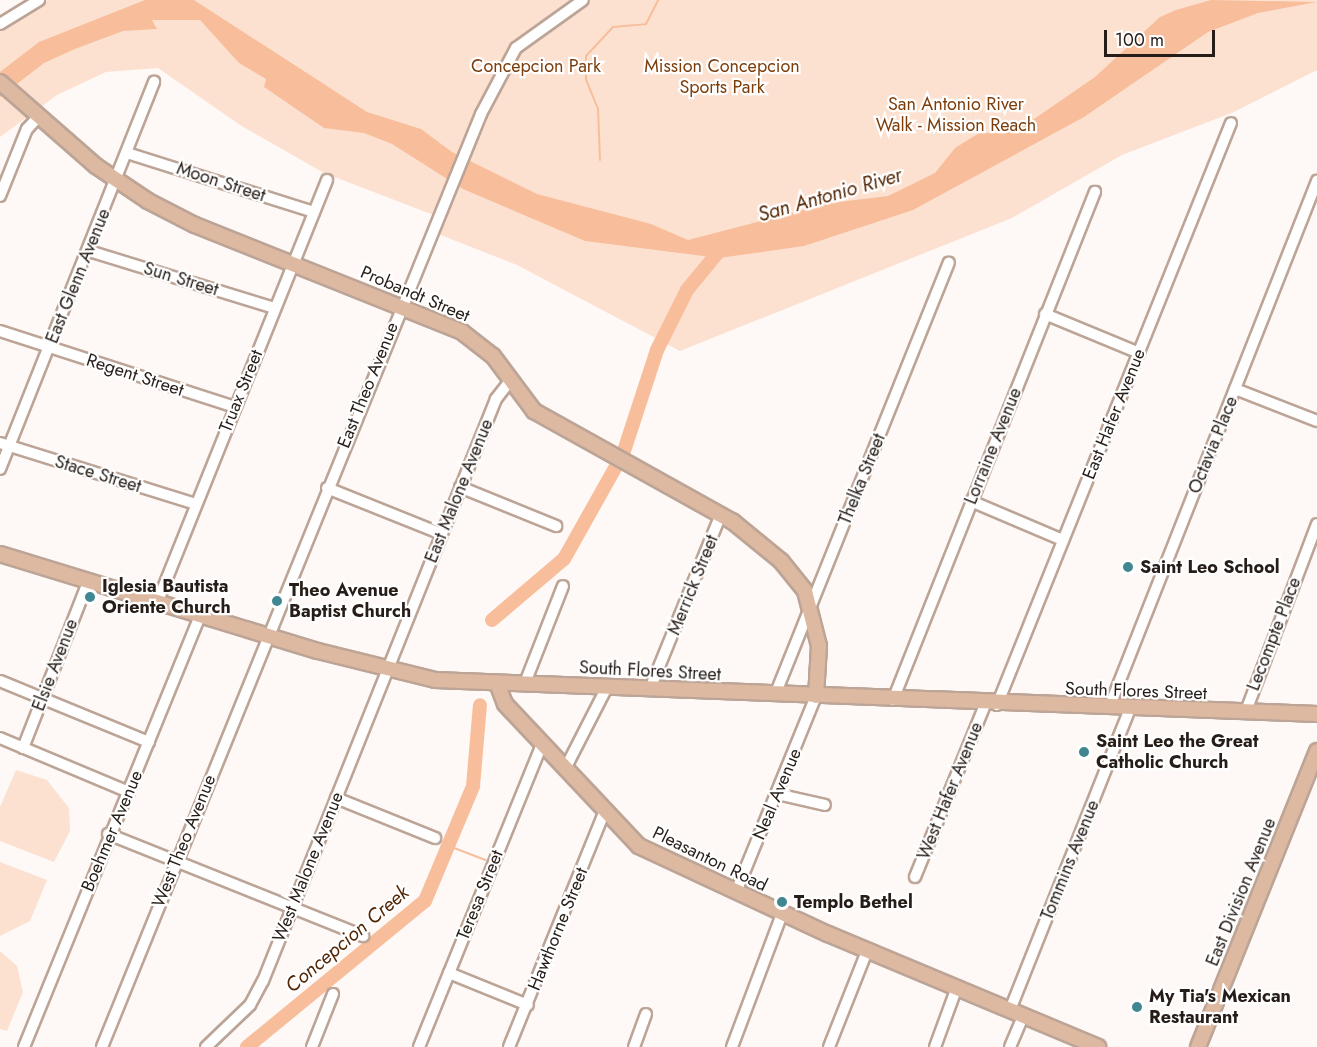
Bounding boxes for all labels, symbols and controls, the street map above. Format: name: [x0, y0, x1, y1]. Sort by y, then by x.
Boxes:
scale bar: [1107, 18, 1218, 56]
text: 100 m: [1115, 27, 1164, 53]
park label: Concepcion Park: [471, 55, 601, 77]
park label: Mission Concepcion Sports Park: [644, 56, 800, 98]
park label: San Antonio River Walk - Mission Reach: [876, 94, 1036, 136]
street label: Moon Street: [174, 158, 268, 206]
water label: San Antonio River: [755, 163, 905, 227]
street label: East Glenn Avenue: [41, 206, 115, 346]
street label: Sun Street: [141, 257, 221, 301]
street label: Probandt Street: [357, 261, 473, 327]
street label: East Theo Avenue: [333, 319, 403, 451]
street label: East Hafer Avenue: [1078, 345, 1150, 483]
street label: Truax Street: [215, 347, 267, 435]
street label: Regent Street: [84, 349, 186, 401]
street label: Lorraine Avenue: [960, 385, 1026, 507]
street label: Octavia Place: [1184, 393, 1242, 497]
street label: East Malone Avenue: [420, 416, 498, 566]
street label: Thelka Street: [834, 430, 890, 528]
street label: Stace Street: [52, 451, 144, 497]
street label: Merrick Street: [663, 532, 723, 638]
place label: Saint Leo School: [1140, 556, 1280, 578]
marker: Saint Leo School: [1121, 560, 1135, 574]
street label: Lecompte Place: [1242, 574, 1306, 694]
place label: Iglesia Bautista Oriente Church: [102, 576, 231, 618]
place label: Theo Avenue Baptist Church: [289, 580, 411, 622]
marker: Iglesia Bautista Oriente Church: [83, 590, 97, 604]
marker: Theo Avenue Baptist Church: [270, 594, 284, 608]
street label: Elsie Avenue: [28, 616, 82, 714]
street label: South Flores Street: [579, 656, 721, 686]
street label: South Flores Street: [1065, 678, 1207, 704]
street label: West Hafer Avenue: [913, 719, 987, 863]
place label: Saint Leo the Great Catholic Church: [1096, 731, 1258, 774]
street label: Neal Avenue: [748, 745, 806, 843]
marker: Saint Leo the Great Catholic Church: [1077, 745, 1091, 759]
street label: Boehmer Avenue: [77, 767, 147, 895]
street label: West Theo Avenue: [148, 772, 220, 910]
street label: West Malone Avenue: [268, 789, 348, 945]
street label: Tommins Avenue: [1036, 797, 1104, 923]
street label: East Division Avenue: [1201, 815, 1281, 969]
street label: Pleasanton Road: [649, 822, 771, 896]
street label: Teresa Street: [452, 847, 508, 943]
street label: Hawthorne Street: [524, 864, 592, 994]
water label: Concepcion Creek: [280, 880, 414, 998]
place label: Templo Bethel: [794, 891, 913, 913]
marker: Templo Bethel: [775, 895, 789, 909]
place label: My Tia's Mexican Restaurant: [1149, 986, 1291, 1028]
marker: My Tia's Mexican Restaurant: [1130, 1000, 1144, 1014]

